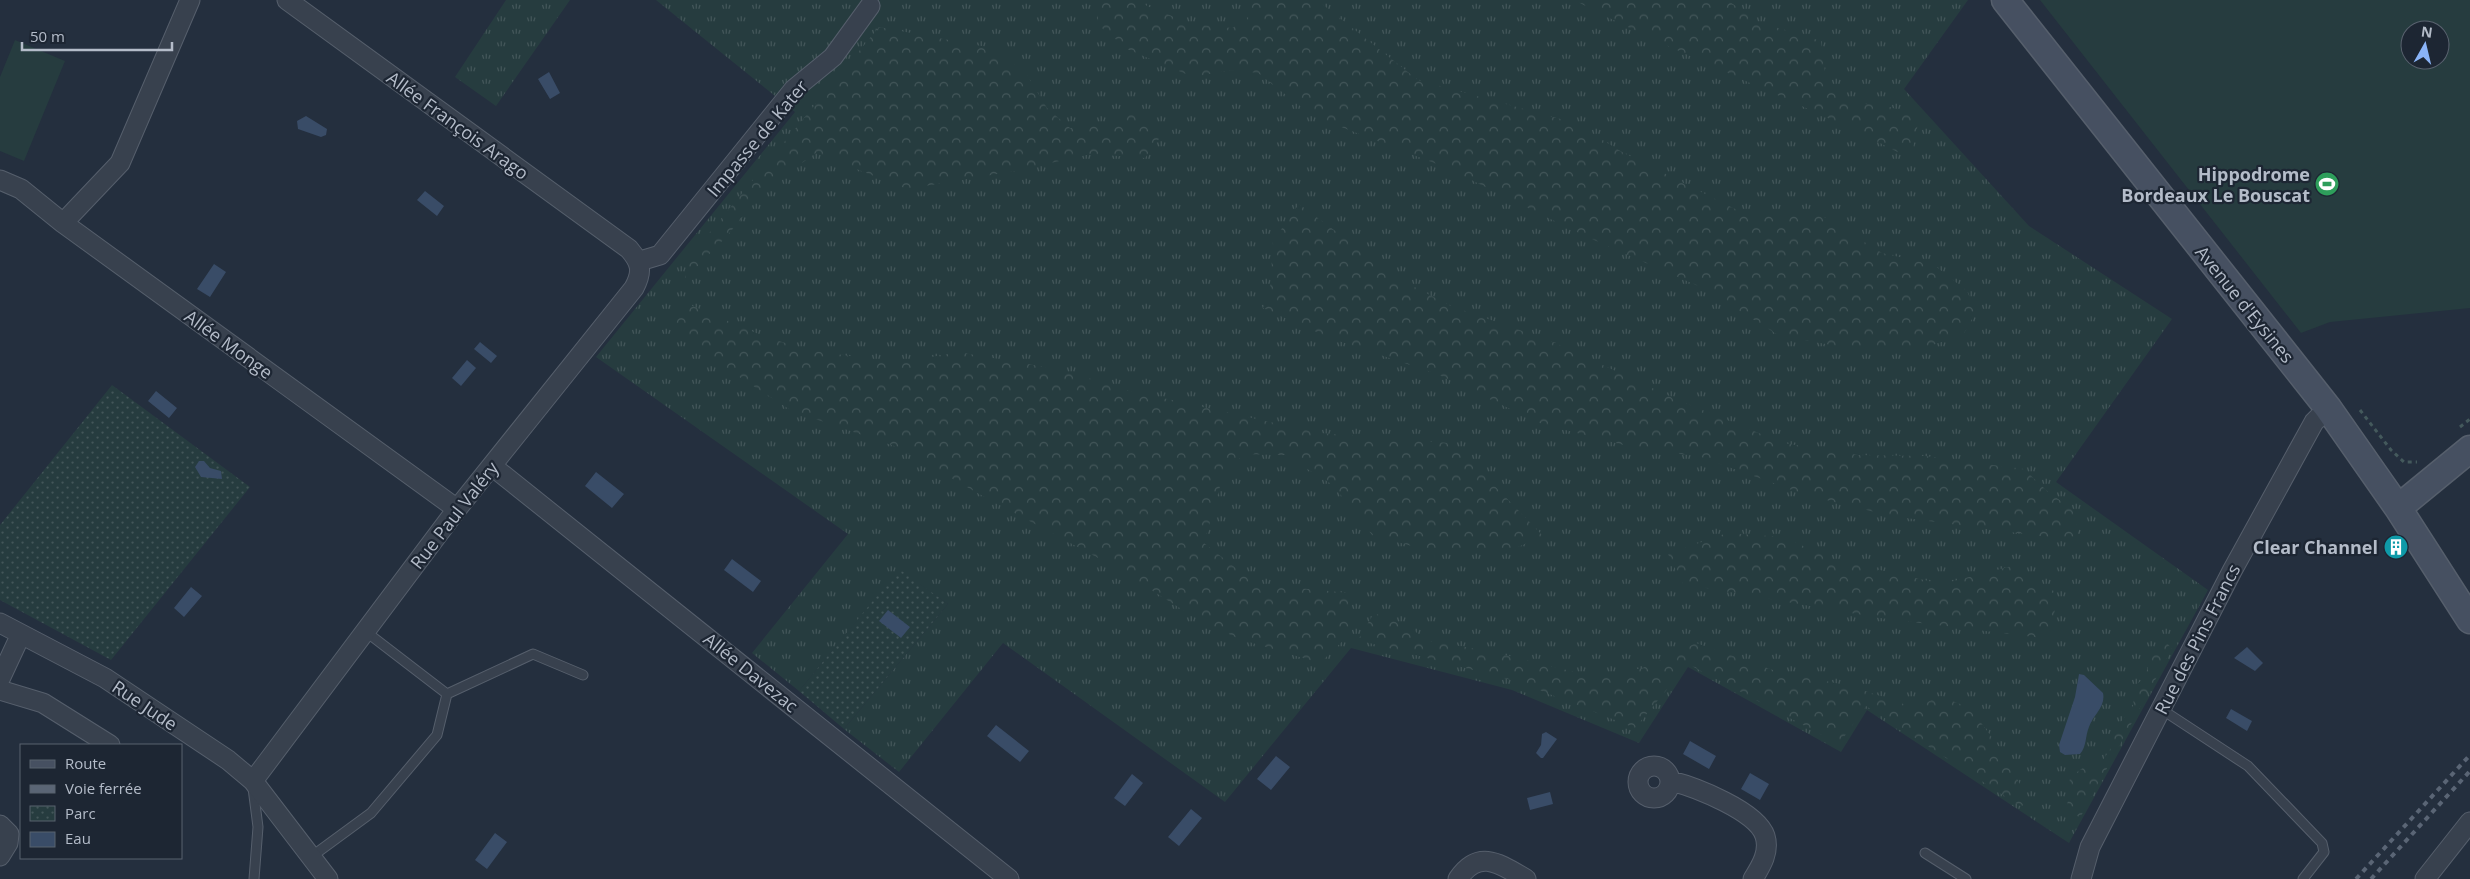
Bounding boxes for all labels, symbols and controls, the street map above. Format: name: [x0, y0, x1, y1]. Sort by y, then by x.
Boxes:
scale bar: [22, 20, 172, 52]
north arrow: [2400, 20, 2450, 70]
text: N: [2420, 21, 2434, 42]
text: 50 m: [30, 26, 65, 46]
street label: Allée François Arago: [382, 65, 534, 185]
street label: Impasse de Kater: [701, 74, 813, 201]
place label: Hippodrome Bordeaux Le Bouscat: [2121, 162, 2310, 207]
sports icon: Hippodrome Bordeaux Le Bouscat: [2314, 171, 2340, 197]
street label: Avenue d'Eysines: [2190, 240, 2300, 368]
street label: Allée Monge: [180, 304, 278, 384]
street label: Rue Paul Valéry: [405, 456, 504, 574]
building icon: Clear Channel: [2383, 534, 2409, 560]
place label: Clear Channel: [2253, 535, 2378, 559]
street label: Rue des Pins Francs: [2149, 560, 2245, 718]
street label: Allée Davezac: [699, 627, 803, 718]
street label: Rue Jude: [108, 674, 182, 736]
legend: [20, 744, 182, 859]
text: Route: [65, 753, 106, 773]
text: Voie ferrée: [65, 778, 142, 798]
text: Parc: [65, 803, 96, 823]
text: Eau: [65, 828, 91, 848]

